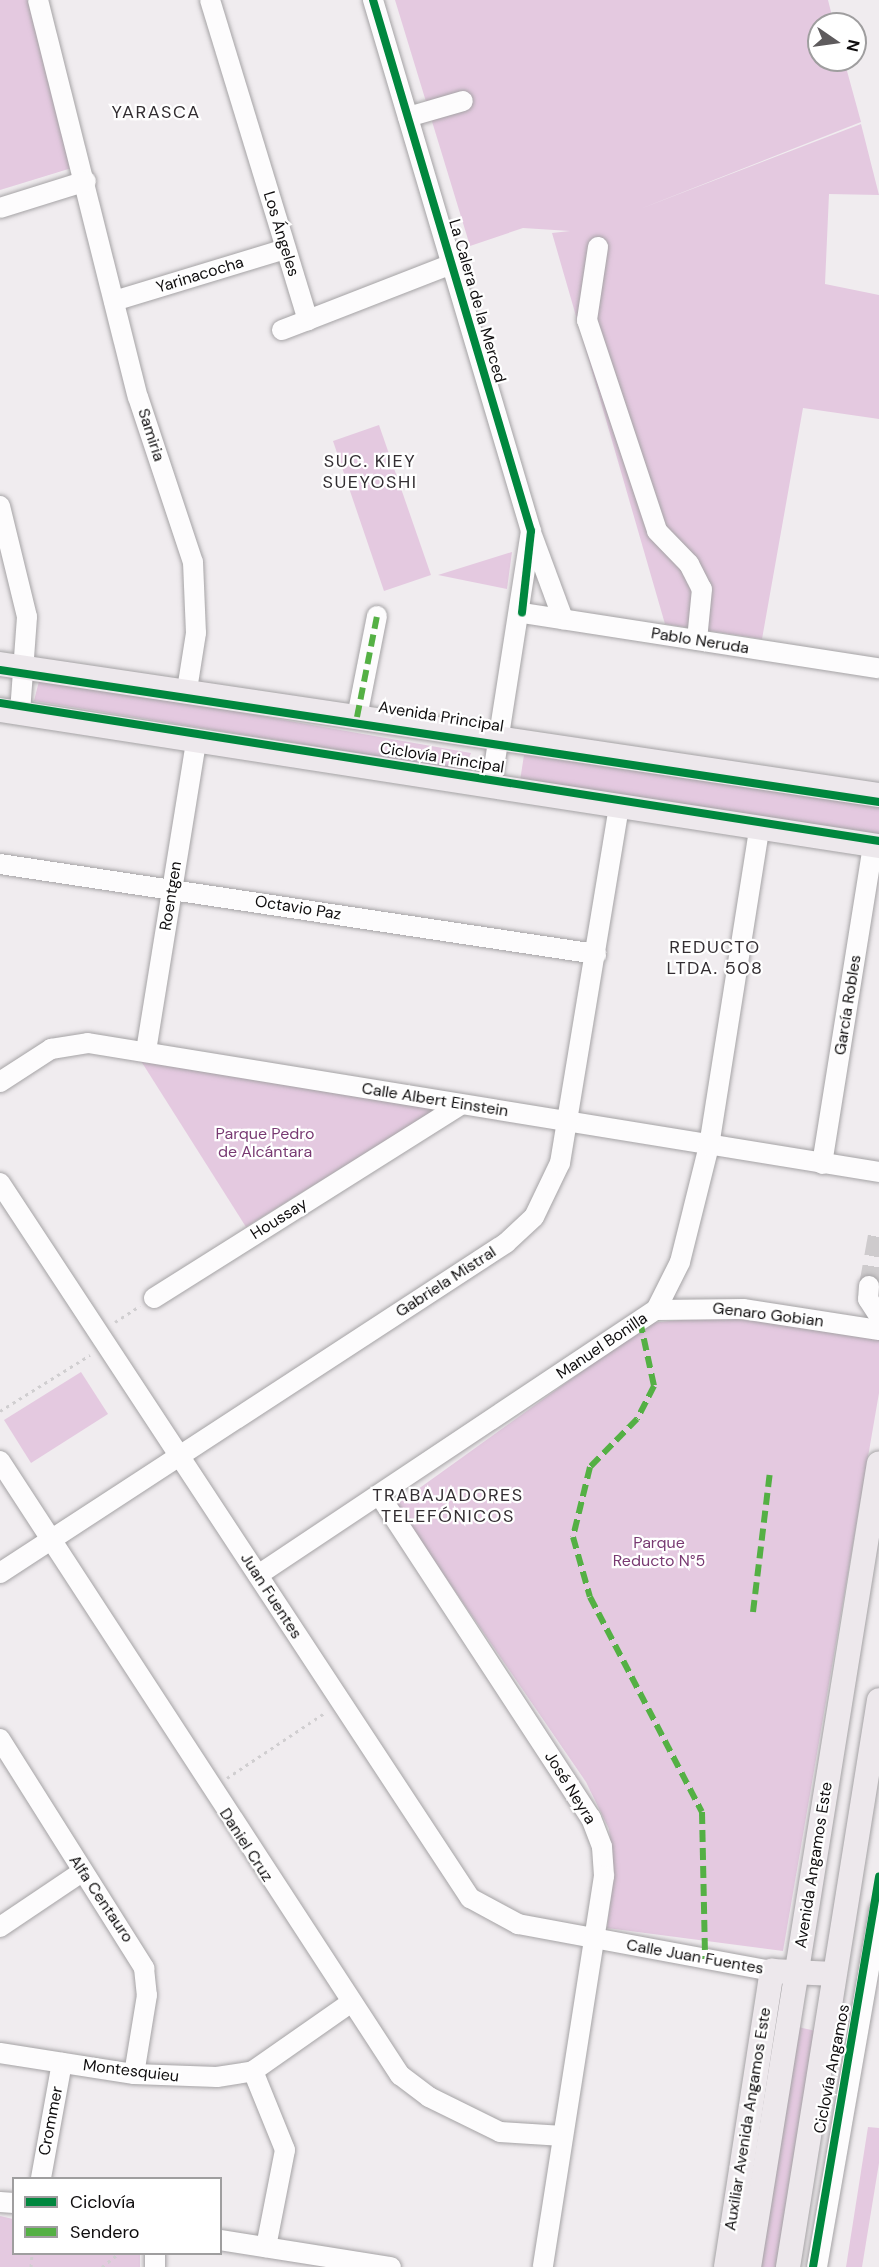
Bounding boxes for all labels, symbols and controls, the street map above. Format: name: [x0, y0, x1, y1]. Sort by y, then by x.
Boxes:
north arrow: [807, 12, 867, 72]
text: N: [842, 38, 865, 54]
district label: YARASCA: [111, 101, 201, 123]
street label: Los Ángeles: [259, 189, 303, 279]
street label: La Calera de la Merced: [444, 217, 510, 385]
street label: Yarinacocha: [154, 253, 246, 297]
street label: Samiria: [133, 406, 169, 464]
district label: SUC. KIEY SUEYOSHI: [323, 451, 417, 494]
street label: Pablo Neruda: [650, 624, 750, 658]
street label: Avenida Principal: [377, 698, 505, 736]
street label: Ciclovía Principal: [378, 739, 506, 777]
street label: Roentgen: [156, 860, 186, 932]
street label: Octavio Paz: [254, 892, 342, 924]
district label: REDUCTO LTDA. 508: [666, 937, 764, 980]
street label: García Robles: [831, 953, 865, 1057]
street label: Calle Albert Einstein: [360, 1079, 510, 1121]
park label: Parque Pedro de Alcántara: [216, 1124, 314, 1162]
street label: Houssay: [247, 1194, 311, 1244]
street label: Gabriela Mistral: [392, 1242, 500, 1322]
street label: Genaro Gobian: [711, 1299, 825, 1331]
street label: Manuel Bonilla: [553, 1309, 651, 1383]
district label: TRABAJADORES TELEFÓNICOS: [372, 1485, 524, 1528]
park label: Parque Reducto N°5: [613, 1533, 705, 1571]
street label: Juan Fuentes: [236, 1549, 306, 1643]
street label: José Neyra: [540, 1748, 600, 1828]
street label: Avenida Angamos Este: [791, 1780, 837, 1950]
street label: Daniel Cruz: [215, 1805, 277, 1885]
street label: Alfa Centauro: [65, 1852, 137, 1946]
street label: Calle Juan Fuentes: [625, 1935, 765, 1979]
street label: Ciclovía Angamos: [810, 2003, 854, 2135]
street label: Auxiliar Avenida Angamos Este: [721, 2006, 775, 2232]
street label: Montesquieu: [82, 2056, 180, 2086]
street label: Crommer: [35, 2085, 67, 2157]
legend: [12, 2177, 222, 2255]
text: Ciclovía: [70, 2190, 135, 2214]
text: Sendero: [70, 2220, 140, 2244]

